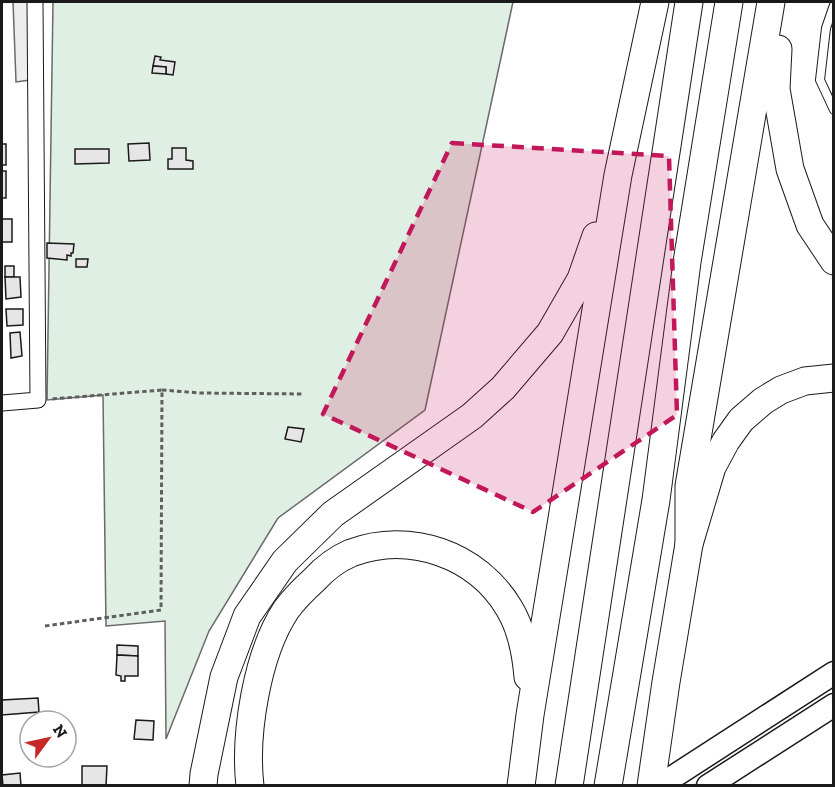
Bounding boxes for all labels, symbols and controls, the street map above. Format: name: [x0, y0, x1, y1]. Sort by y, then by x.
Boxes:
north arrow: [18, 709, 78, 769]
text: N: [49, 721, 71, 741]

